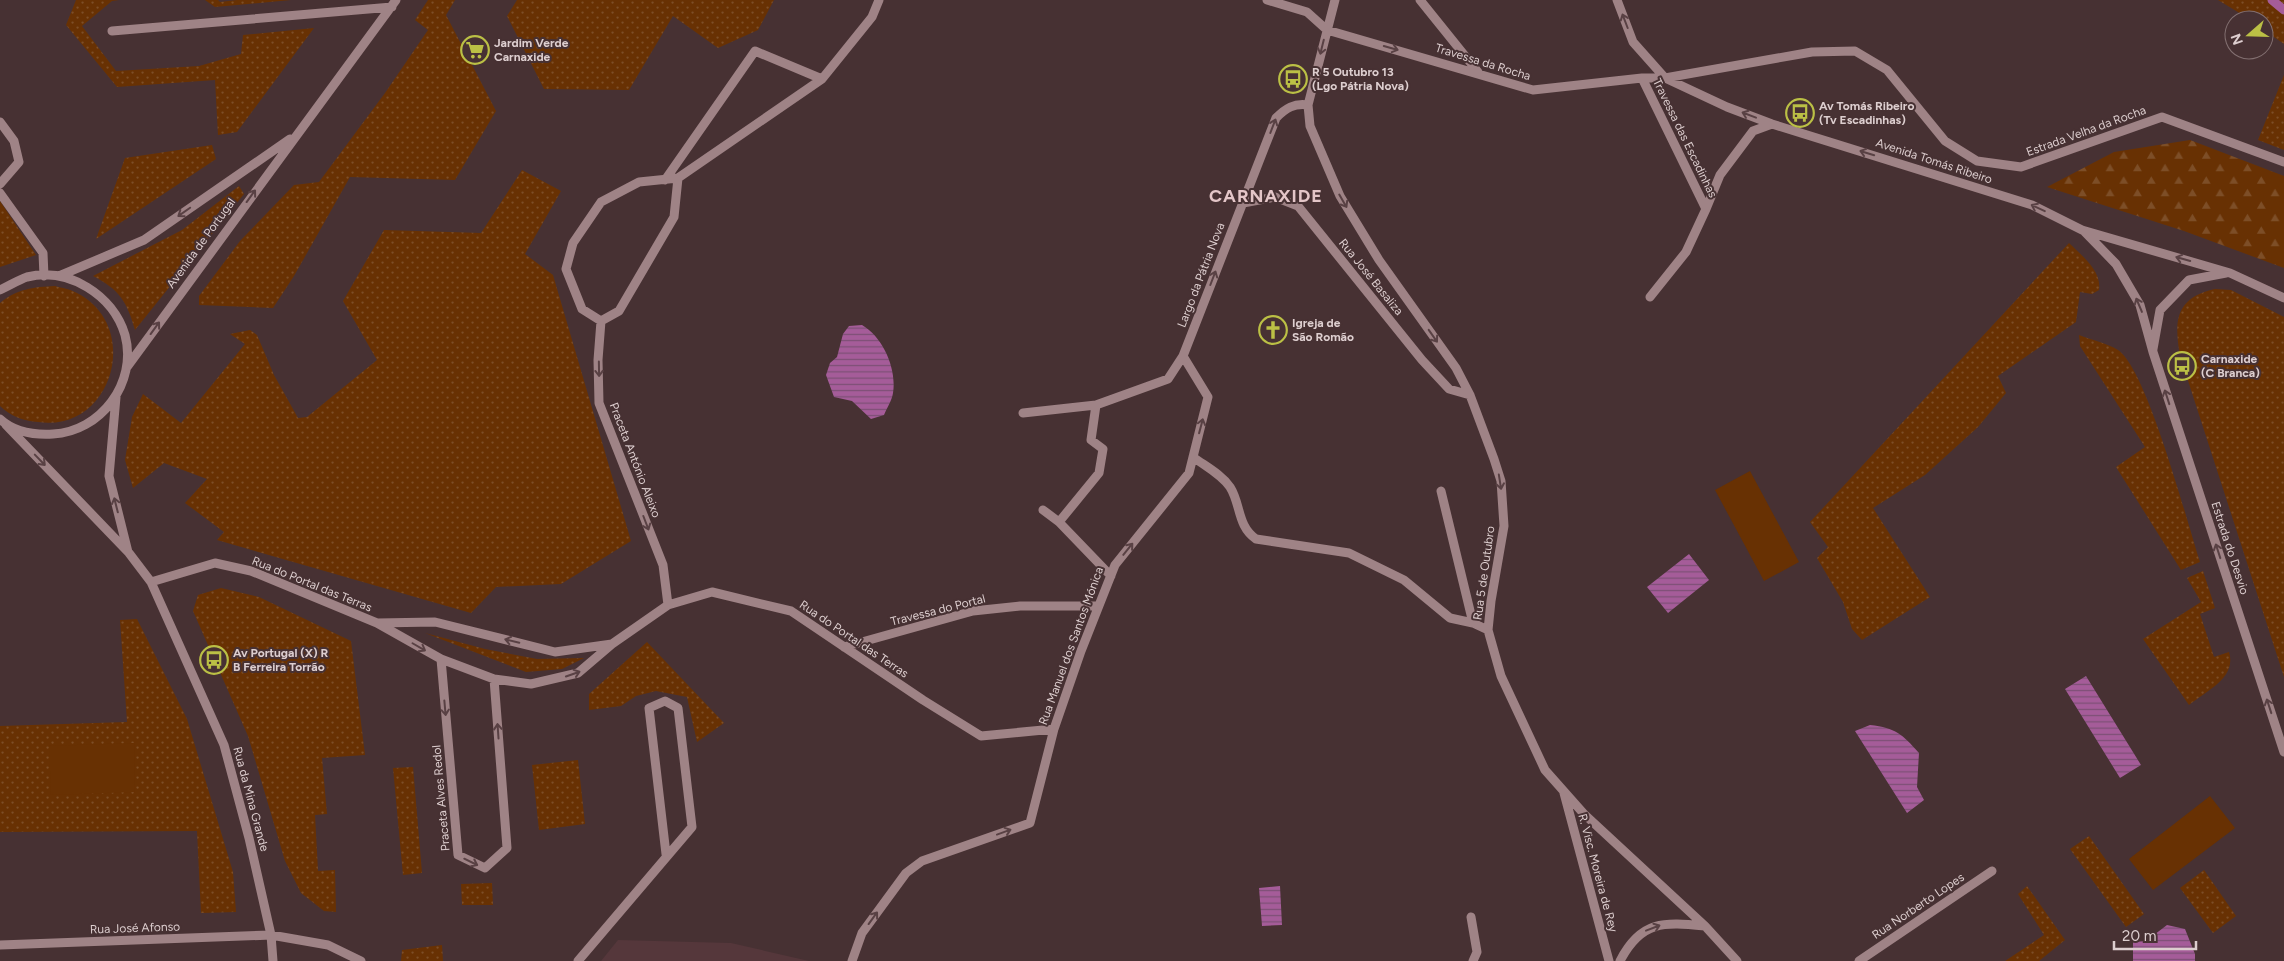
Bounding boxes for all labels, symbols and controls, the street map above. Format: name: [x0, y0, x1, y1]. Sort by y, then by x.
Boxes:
north arrow: [2224, 10, 2274, 60]
one-way arrow: [1620, 14, 1629, 29]
text: N: [2227, 31, 2247, 47]
supermarket icon: Jardim Verde Carnaxide: [460, 35, 490, 65]
place label: Jardim Verde Carnaxide: [494, 36, 569, 64]
one-way arrow: [1317, 39, 1327, 55]
street label: Travessa da Rocha: [1434, 41, 1532, 83]
one-way arrow: [1382, 43, 1398, 53]
bus stop icon: R 5 Outubro 13 (Lgo Pátria Nova): [1278, 64, 1308, 94]
place label: R 5 Outubro 13 (Lgo Pátria Nova): [1312, 65, 1409, 93]
street label: Travessa das Escadinhas: [1650, 76, 1720, 200]
bus stop icon: Av Tomás Ribeiro (Tv Escadinhas): [1785, 98, 1815, 128]
place label: Av Tomás Ribeiro (Tv Escadinhas): [1819, 99, 1914, 127]
street label: Estrada Velha da Rocha: [2024, 103, 2148, 159]
one-way arrow: [1742, 110, 1757, 120]
one-way arrow: [1269, 119, 1278, 135]
street label: Avenida Tomás Ribeiro: [1874, 136, 1994, 186]
one-way arrow: [1859, 147, 1875, 157]
district label: CARNAXIDE: [1209, 185, 1323, 207]
one-way arrow: [246, 190, 256, 204]
one-way arrow: [1339, 193, 1349, 207]
street label: Avenida de Portugal: [164, 195, 238, 291]
one-way arrow: [2031, 203, 2046, 213]
one-way arrow: [178, 207, 192, 217]
street label: Largo da Pátria Nova: [1175, 221, 1227, 329]
street label: Rua José Basaliza: [1336, 236, 1406, 318]
one-way arrow: [2176, 253, 2192, 263]
one-way arrow: [1209, 271, 1219, 286]
one-way arrow: [2133, 298, 2143, 313]
church icon: Igreja de São Romão: [1258, 315, 1288, 345]
place label: Igreja de São Romão: [1292, 316, 1354, 344]
one-way arrow: [150, 322, 161, 335]
one-way arrow: [1428, 329, 1438, 343]
bus stop icon: Carnaxide (C Branca): [2167, 351, 2197, 381]
place label: Carnaxide (C Branca): [2201, 352, 2260, 380]
one-way arrow: [594, 361, 603, 377]
one-way arrow: [2162, 389, 2172, 405]
street label: Praceta António Aleixo: [607, 400, 663, 520]
one-way arrow: [1196, 419, 1206, 435]
one-way arrow: [34, 454, 46, 466]
one-way arrow: [1496, 474, 1506, 490]
one-way arrow: [111, 498, 121, 514]
street label: Estrada do Desvio: [2208, 500, 2252, 596]
one-way arrow: [642, 515, 652, 530]
street label: Rua 5 de Outubro: [1470, 525, 1498, 621]
one-way arrow: [1122, 543, 1133, 556]
one-way arrow: [2213, 544, 2222, 560]
street label: Rua do Portal das Terras: [250, 553, 374, 615]
street label: Rua Manuel dos Santos Mónica: [1036, 565, 1106, 727]
street label: Travessa do Portal: [889, 591, 987, 629]
street label: Rua do Portal das Terras: [797, 597, 911, 681]
one-way arrow: [505, 636, 521, 645]
one-way arrow: [412, 642, 427, 652]
bus stop icon: Av Portugal (X) R B Ferreira Torrão: [199, 645, 229, 675]
place label: Av Portugal (X) R B Ferreira Torrão: [233, 646, 328, 674]
one-way arrow: [565, 668, 581, 678]
one-way arrow: [2264, 698, 2273, 714]
one-way arrow: [440, 700, 450, 716]
one-way arrow: [493, 724, 503, 740]
street label: Praceta Alves Redol: [429, 744, 453, 852]
street label: Rua da Mina Grande: [230, 745, 272, 853]
street label: R. Visc. Moreira de Rey: [1575, 812, 1621, 934]
one-way arrow: [996, 827, 1011, 836]
one-way arrow: [463, 857, 478, 867]
street label: Rua Norberto Lopes: [1869, 870, 1967, 942]
one-way arrow: [868, 911, 878, 925]
scale bar: [2114, 918, 2196, 950]
street label: Rua José Afonso: [90, 919, 180, 937]
one-way arrow: [1645, 923, 1660, 932]
text: 20 m: [2122, 927, 2156, 945]

